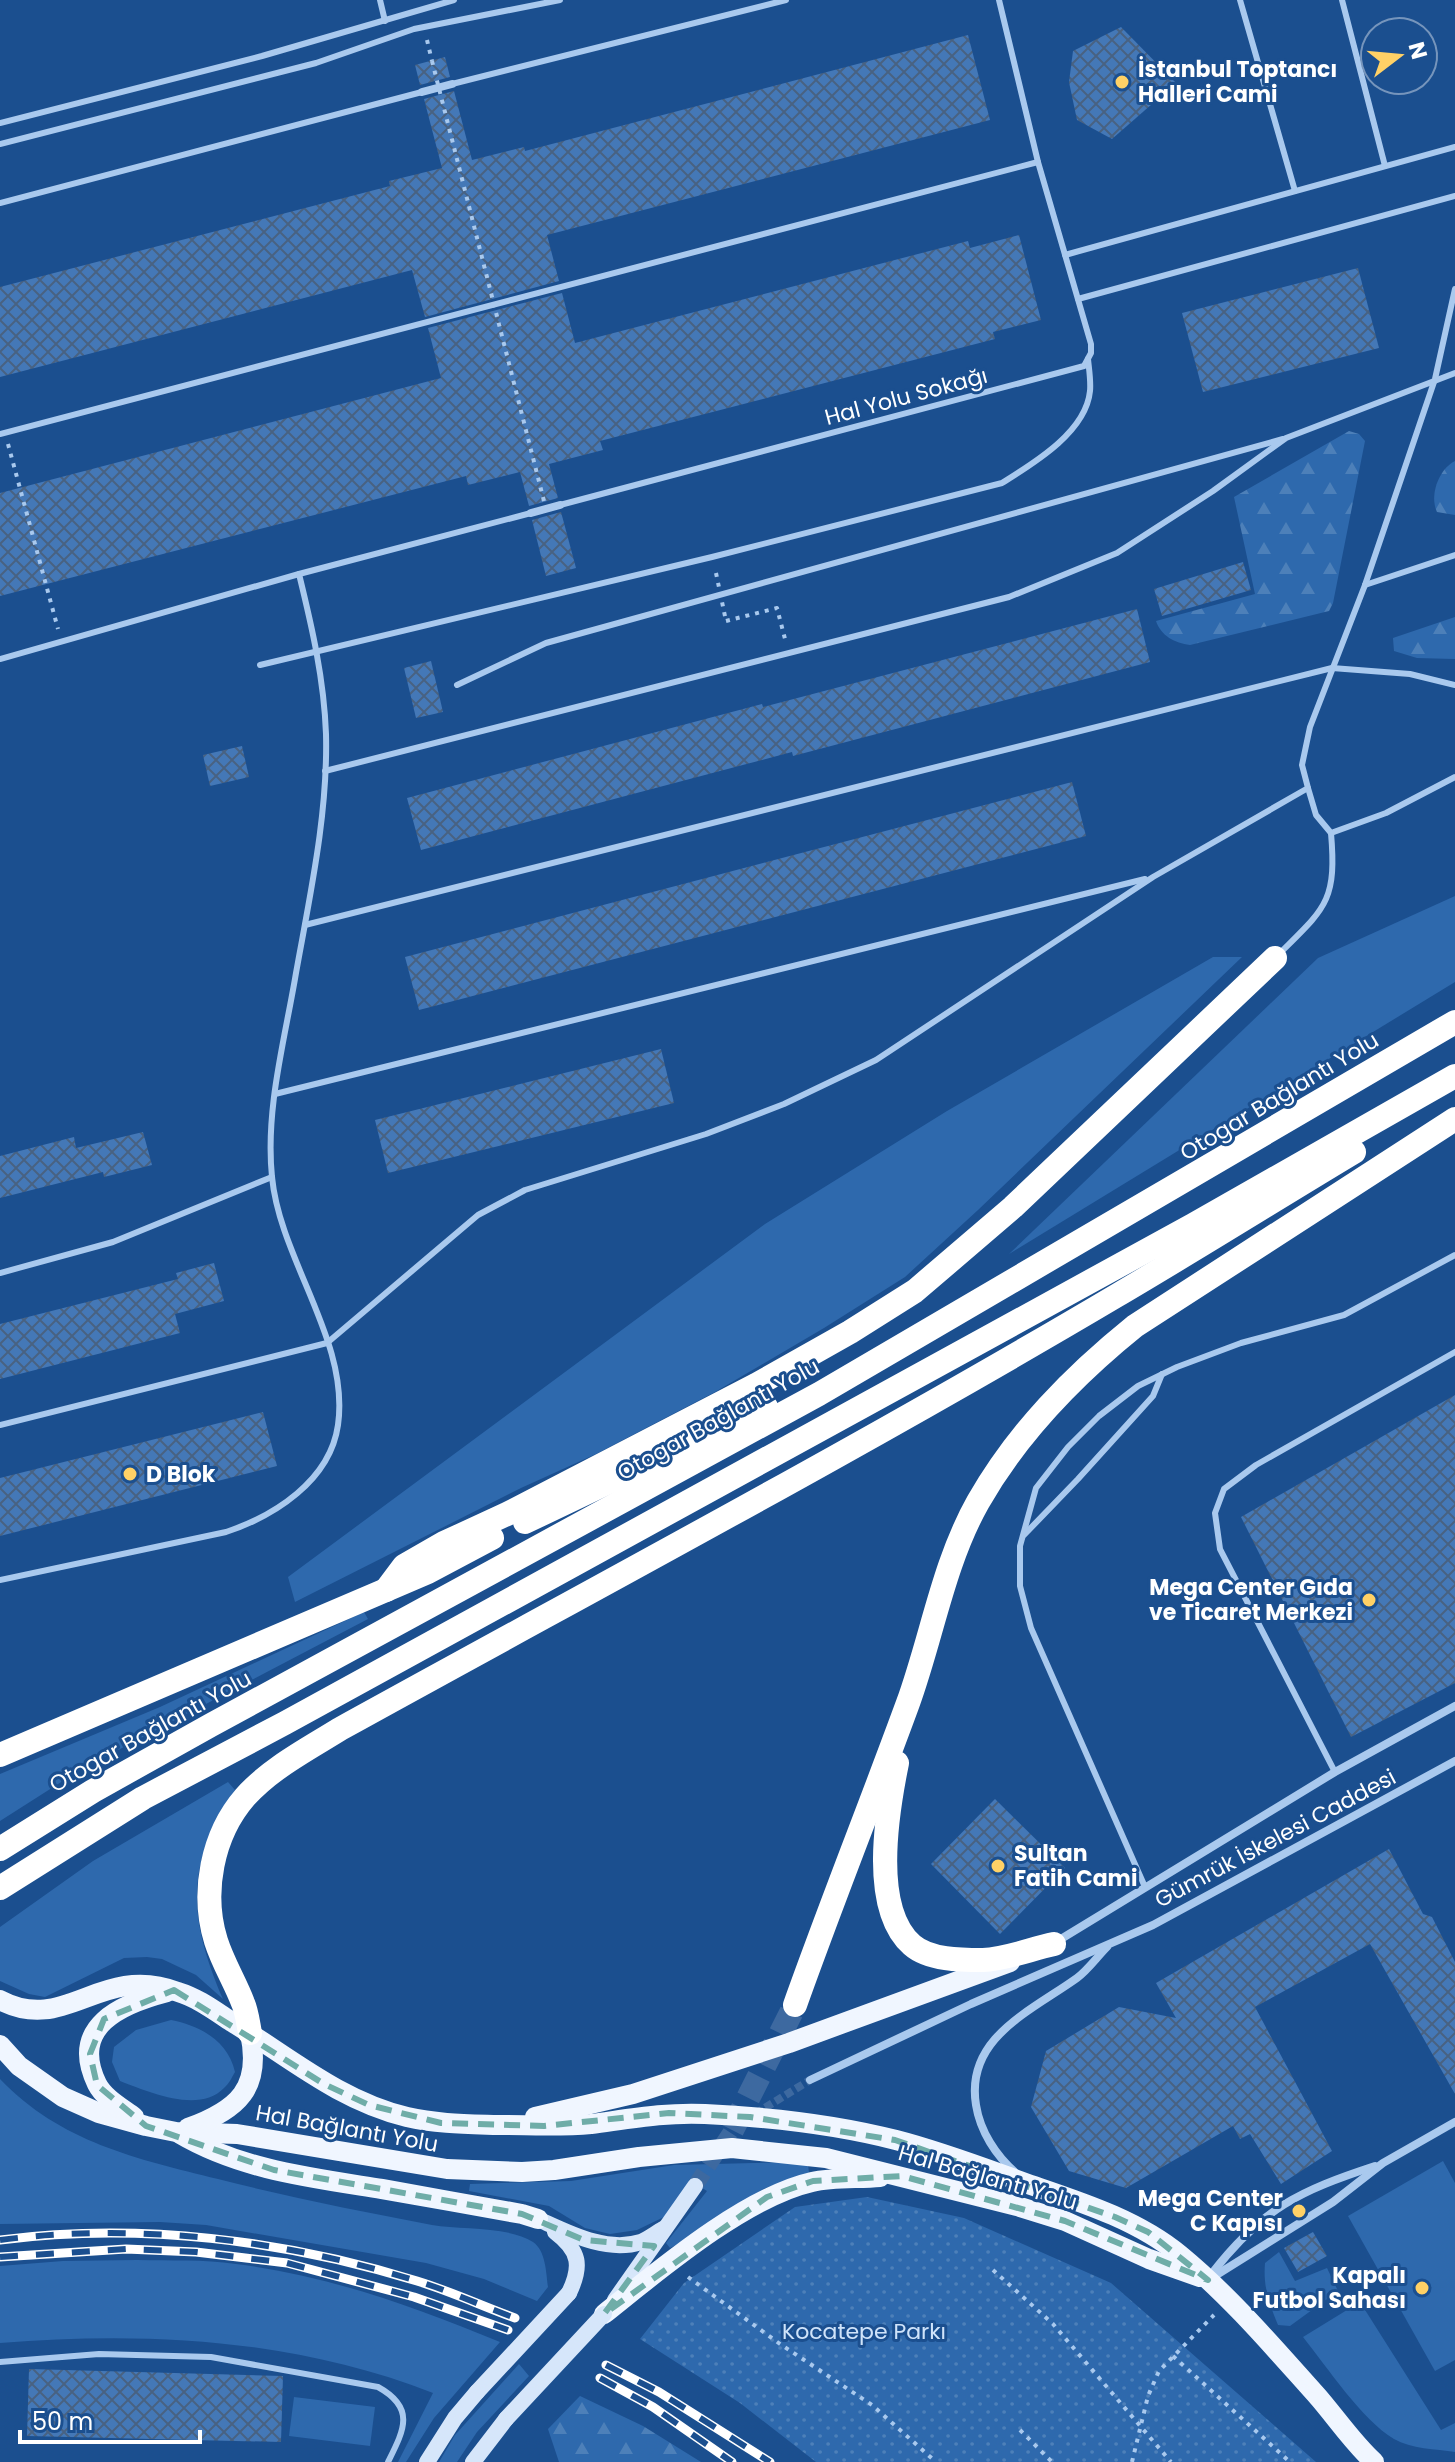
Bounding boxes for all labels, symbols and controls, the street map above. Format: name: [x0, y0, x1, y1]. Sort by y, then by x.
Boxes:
north arrow: [1359, 16, 1439, 96]
text: N: [1401, 38, 1435, 63]
place label: İstanbul Toptancı Halleri Cami: [1138, 54, 1337, 110]
marker: İstanbul Toptancı Halleri Cami: [1113, 73, 1131, 91]
street label: Hal Yolu Sokağı: [821, 360, 991, 433]
street label: Otogar Bağlantı Yolu: [1174, 1025, 1384, 1168]
street label: Otogar Bağlantı Yolu: [612, 1351, 825, 1488]
place label: D Blok: [146, 1459, 216, 1490]
marker: D Blok: [121, 1465, 139, 1483]
place label: Mega Center Gıda ve Ticaret Merkezi: [1149, 1572, 1353, 1628]
marker: Mega Center Gıda ve Ticaret Merkezi: [1360, 1591, 1378, 1609]
street label: Otogar Bağlantı Yolu: [44, 1663, 257, 1800]
street label: Gümrük İskelesi Caddesi: [1149, 1762, 1401, 1915]
place label: Sultan Fatih Cami: [1014, 1838, 1137, 1894]
marker: Sultan Fatih Cami: [989, 1857, 1007, 1875]
street label: Hal Bağlantı Yolu: [253, 2097, 441, 2160]
street label: Hal Bağlantı Yolu: [895, 2137, 1081, 2218]
place label: Mega Center C Kapısı: [1138, 2183, 1283, 2239]
marker: Mega Center C Kapısı: [1290, 2202, 1308, 2220]
place label: Kapalı Futbol Sahası: [1253, 2260, 1406, 2316]
marker: Kapalı Futbol Sahası: [1413, 2279, 1431, 2297]
park label: Kocatepe Parkı: [782, 2316, 946, 2347]
scale bar: [20, 2394, 200, 2444]
text: 50 m: [32, 2405, 93, 2438]

